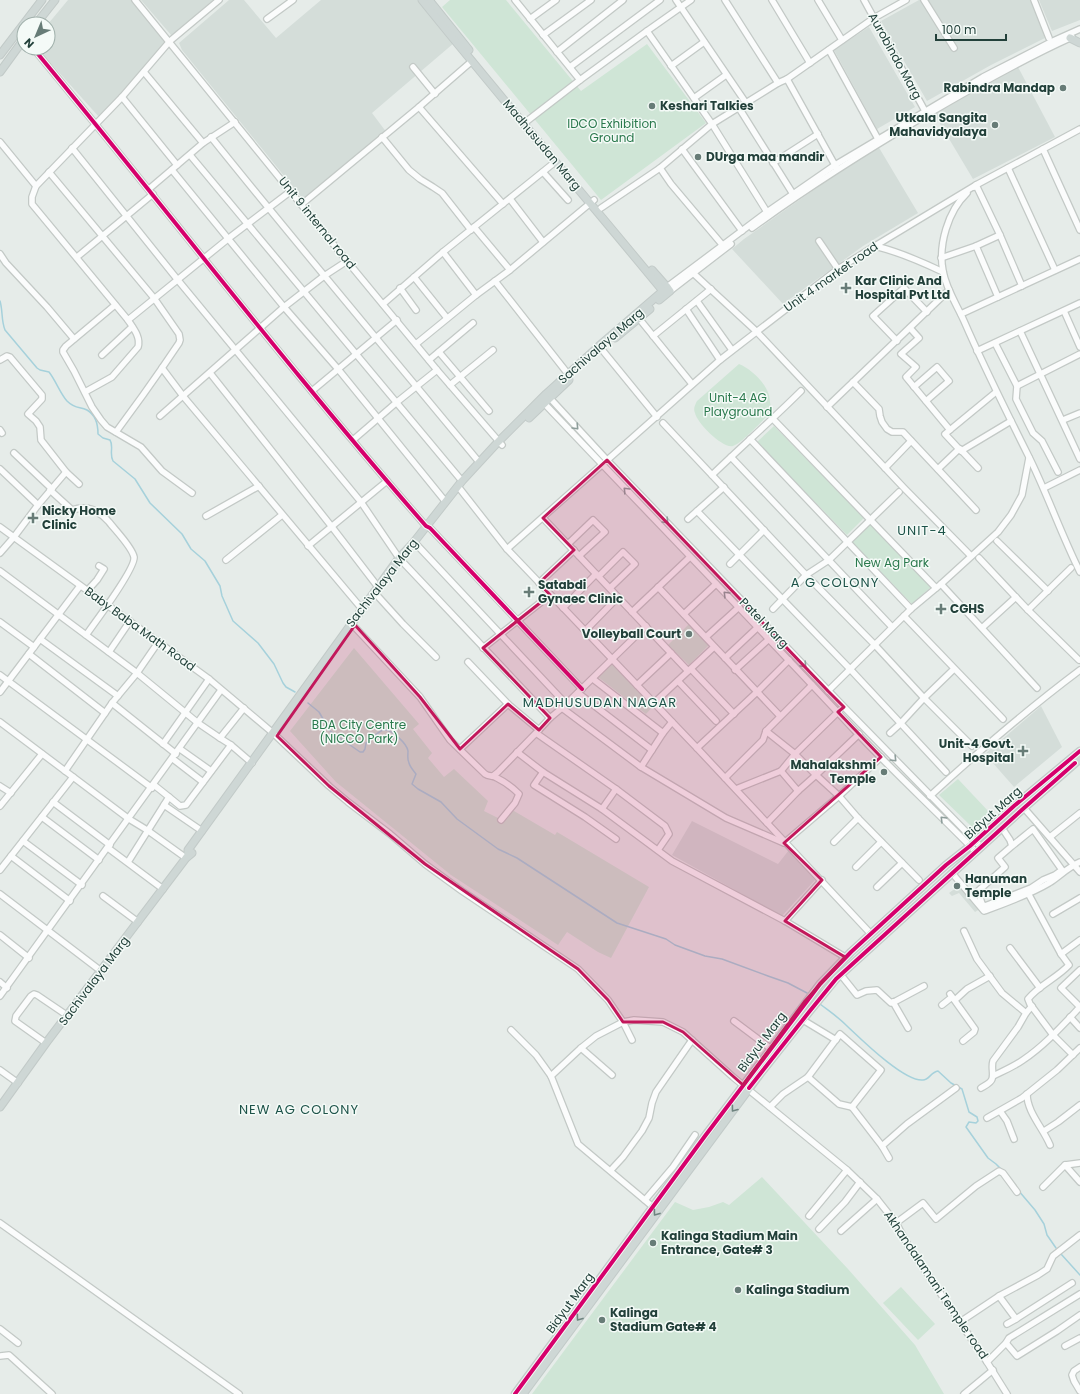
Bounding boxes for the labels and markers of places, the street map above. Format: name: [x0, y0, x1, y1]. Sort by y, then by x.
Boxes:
place label: Rabindra Mandap: [944, 79, 1055, 96]
marker: Rabindra Mandap: [1058, 83, 1068, 93]
place label: Keshari Talkies: [660, 97, 754, 114]
marker: Keshari Talkies: [647, 101, 657, 111]
place label: Utkala Sangita Mahavidyalaya: [889, 109, 987, 140]
marker: Utkala Sangita Mahavidyalaya: [990, 120, 1000, 130]
place label: DUrga maa mandir: [706, 148, 824, 165]
marker: DUrga maa mandir: [693, 152, 703, 162]
place label: Kar Clinic And Hospital Pvt Ltd: [855, 272, 950, 303]
marker: Kar Clinic And Hospital Pvt Ltd: [840, 282, 852, 294]
place label: Nicky Home Clinic: [42, 502, 116, 533]
marker: Nicky Home Clinic: [27, 512, 39, 524]
place label: Satabdi Gynaec Clinic: [538, 576, 623, 607]
marker: Satabdi Gynaec Clinic: [523, 586, 535, 598]
place label: CGHS: [950, 600, 984, 617]
marker: CGHS: [935, 603, 947, 615]
place label: Volleyball Court: [582, 625, 681, 642]
marker: Volleyball Court: [684, 629, 694, 639]
place label: Unit-4 Govt. Hospital: [939, 735, 1014, 766]
marker: Unit-4 Govt. Hospital: [1017, 745, 1029, 757]
place label: Mahalakshmi Temple: [790, 756, 877, 787]
marker: Mahalakshmi Temple: [879, 767, 889, 777]
place label: Hanuman Temple: [965, 870, 1027, 901]
marker: Hanuman Temple: [952, 881, 962, 891]
place label: Kalinga Stadium Main Entrance, Gate# 3: [661, 1227, 798, 1258]
marker: Kalinga Stadium Main Entrance, Gate# 3: [648, 1238, 658, 1248]
place label: Kalinga Stadium: [746, 1281, 850, 1298]
marker: Kalinga Stadium: [733, 1285, 743, 1295]
place label: Kalinga Stadium Gate# 4: [610, 1304, 717, 1335]
marker: Kalinga Stadium Gate# 4: [597, 1315, 607, 1325]

